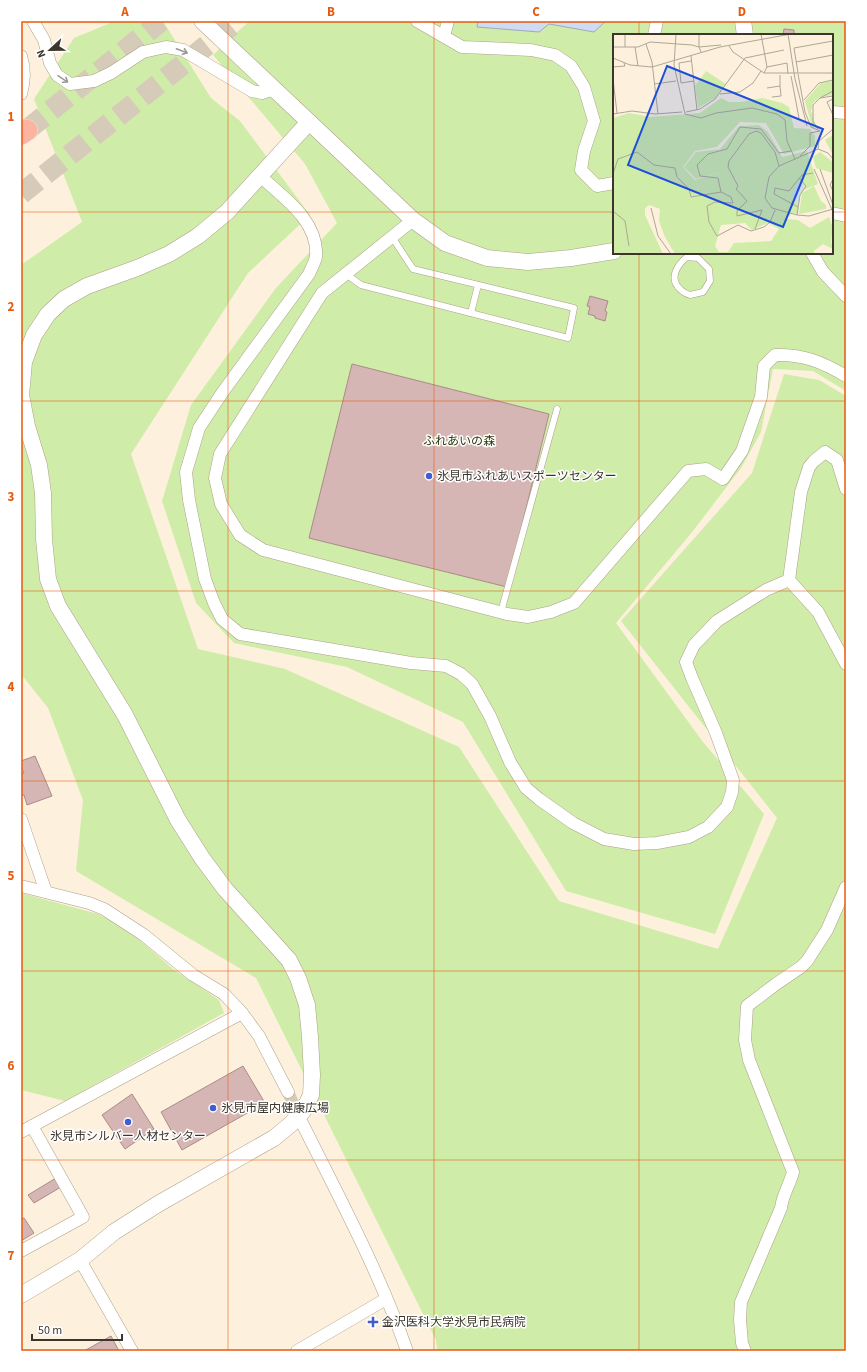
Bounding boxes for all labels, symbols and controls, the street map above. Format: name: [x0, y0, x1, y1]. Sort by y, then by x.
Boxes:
text: A: [120, 3, 129, 21]
text: B: [327, 3, 335, 21]
text: C: [532, 3, 540, 21]
text: D: [738, 3, 746, 21]
north arrow: [30, 30, 70, 70]
inset map: [613, 34, 833, 254]
text: N: [33, 47, 50, 60]
one-way arrow: [176, 48, 188, 56]
one-way arrow: [57, 75, 68, 83]
text: 1: [8, 108, 15, 126]
text: 2: [8, 298, 15, 316]
park label: ふれあいの森: [423, 433, 495, 450]
place label: 氷見市ふれあいスポーツセンター: [437, 468, 617, 485]
marker: 氷見市ふれあいスポーツセンター: [424, 471, 434, 481]
text: 3: [8, 488, 15, 506]
text: 4: [8, 678, 15, 696]
text: 5: [8, 867, 15, 885]
text: 6: [8, 1057, 15, 1075]
place label: 氷見市屋内健康広場: [221, 1100, 329, 1117]
marker: 氷見市屋内健康広場: [208, 1103, 218, 1113]
marker: 氷見市シルバー人材センター: [123, 1117, 133, 1127]
place label: 氷見市シルバー人材センター: [50, 1128, 206, 1145]
text: 7: [8, 1247, 15, 1265]
place label: 金沢医科大学氷見市民病院: [382, 1314, 526, 1331]
scale bar: [32, 1316, 122, 1342]
marker: 金沢医科大学氷見市民病院: [367, 1316, 379, 1328]
text: 50 m: [38, 1322, 62, 1339]

